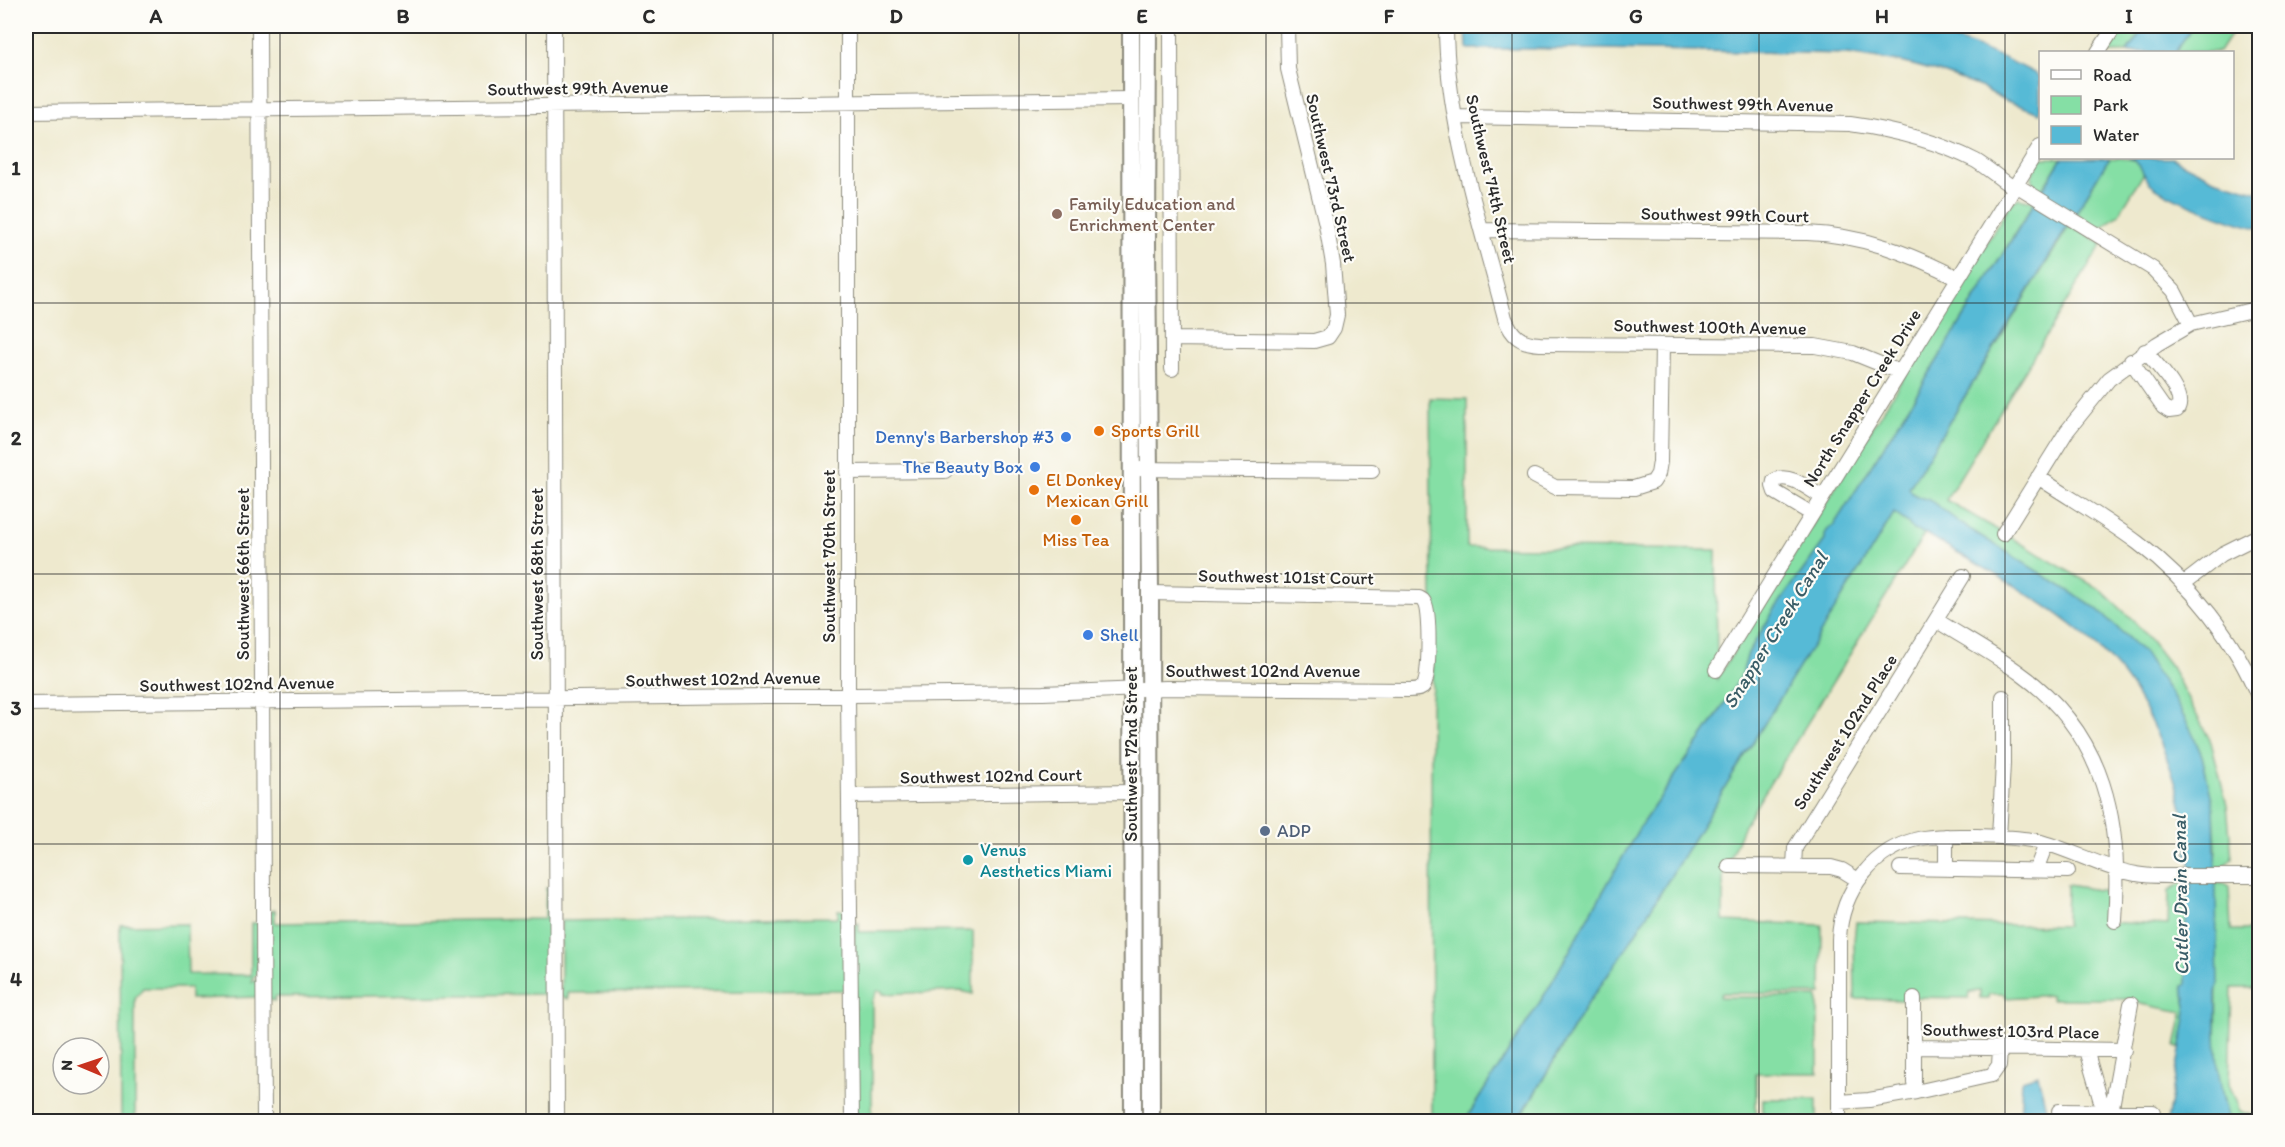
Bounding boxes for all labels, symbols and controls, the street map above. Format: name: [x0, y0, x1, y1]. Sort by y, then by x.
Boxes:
text: A: [149, 4, 163, 28]
text: B: [397, 4, 410, 28]
text: C: [643, 4, 656, 28]
text: D: [889, 4, 903, 28]
text: E: [1136, 4, 1148, 28]
text: F: [1384, 4, 1395, 28]
text: G: [1629, 4, 1643, 28]
text: H: [1875, 4, 1889, 28]
text: I: [2125, 4, 2133, 28]
legend: [2039, 51, 2234, 159]
text: Road: [2093, 64, 2132, 86]
street label: Southwest 99th Avenue: [487, 75, 669, 101]
street label: Southwest 73rd Street: [1301, 91, 1361, 265]
street label: Southwest 99th Avenue: [1652, 91, 1834, 117]
street label: Southwest 74th Street: [1461, 92, 1521, 266]
text: Park: [2093, 94, 2128, 116]
text: Water: [2093, 124, 2139, 146]
text: 1: [11, 156, 21, 180]
place label: Family Education and Enrichment Center: [1069, 193, 1236, 236]
street label: Southwest 99th Court: [1641, 203, 1810, 227]
marker: Family Education and Enrichment Center: [1050, 207, 1064, 221]
street label: North Snapper Creek Drive: [1798, 305, 1926, 491]
street label: Southwest 100th Avenue: [1613, 314, 1807, 340]
place label: Sports Grill: [1111, 420, 1199, 442]
marker: Sports Grill: [1092, 424, 1106, 438]
text: 2: [11, 426, 22, 450]
place label: Denny's Barbershop #3: [875, 426, 1054, 448]
marker: Denny's Barbershop #3: [1059, 430, 1073, 444]
place label: The Beauty Box: [902, 456, 1023, 478]
marker: The Beauty Box: [1028, 460, 1042, 474]
street label: Southwest 70th Street: [818, 469, 840, 643]
place label: El Donkey Mexican Grill: [1046, 469, 1148, 512]
marker: El Donkey Mexican Grill: [1027, 483, 1041, 497]
street label: Southwest 68th Street: [526, 487, 548, 660]
street label: Southwest 66th Street: [232, 488, 254, 660]
marker: Miss Tea: [1069, 513, 1083, 527]
place label: Miss Tea: [1043, 529, 1110, 551]
water label: Snapper Creek Canal: [1717, 546, 1834, 713]
street label: Southwest 101st Court: [1198, 564, 1374, 590]
place label: Shell: [1100, 624, 1139, 646]
marker: Shell: [1081, 628, 1095, 642]
street label: Southwest 102nd Place: [1788, 650, 1902, 814]
street label: Southwest 102nd Avenue: [1165, 660, 1361, 682]
street label: Southwest 102nd Avenue: [625, 666, 821, 692]
street label: Southwest 72nd Street: [1120, 666, 1142, 842]
street label: Southwest 102nd Avenue: [139, 671, 335, 697]
text: 3: [11, 696, 22, 720]
street label: Southwest 102nd Court: [900, 763, 1082, 789]
water label: Cutler Drain Canal: [2167, 813, 2193, 976]
place label: ADP: [1277, 820, 1311, 842]
marker: ADP: [1258, 824, 1272, 838]
place label: Venus Aesthetics Miami: [980, 839, 1112, 882]
marker: Venus Aesthetics Miami: [961, 853, 975, 867]
text: 4: [10, 967, 22, 991]
street label: Southwest 103rd Place: [1922, 1018, 2100, 1044]
north arrow: [51, 1036, 111, 1096]
text: N: [57, 1060, 76, 1071]

